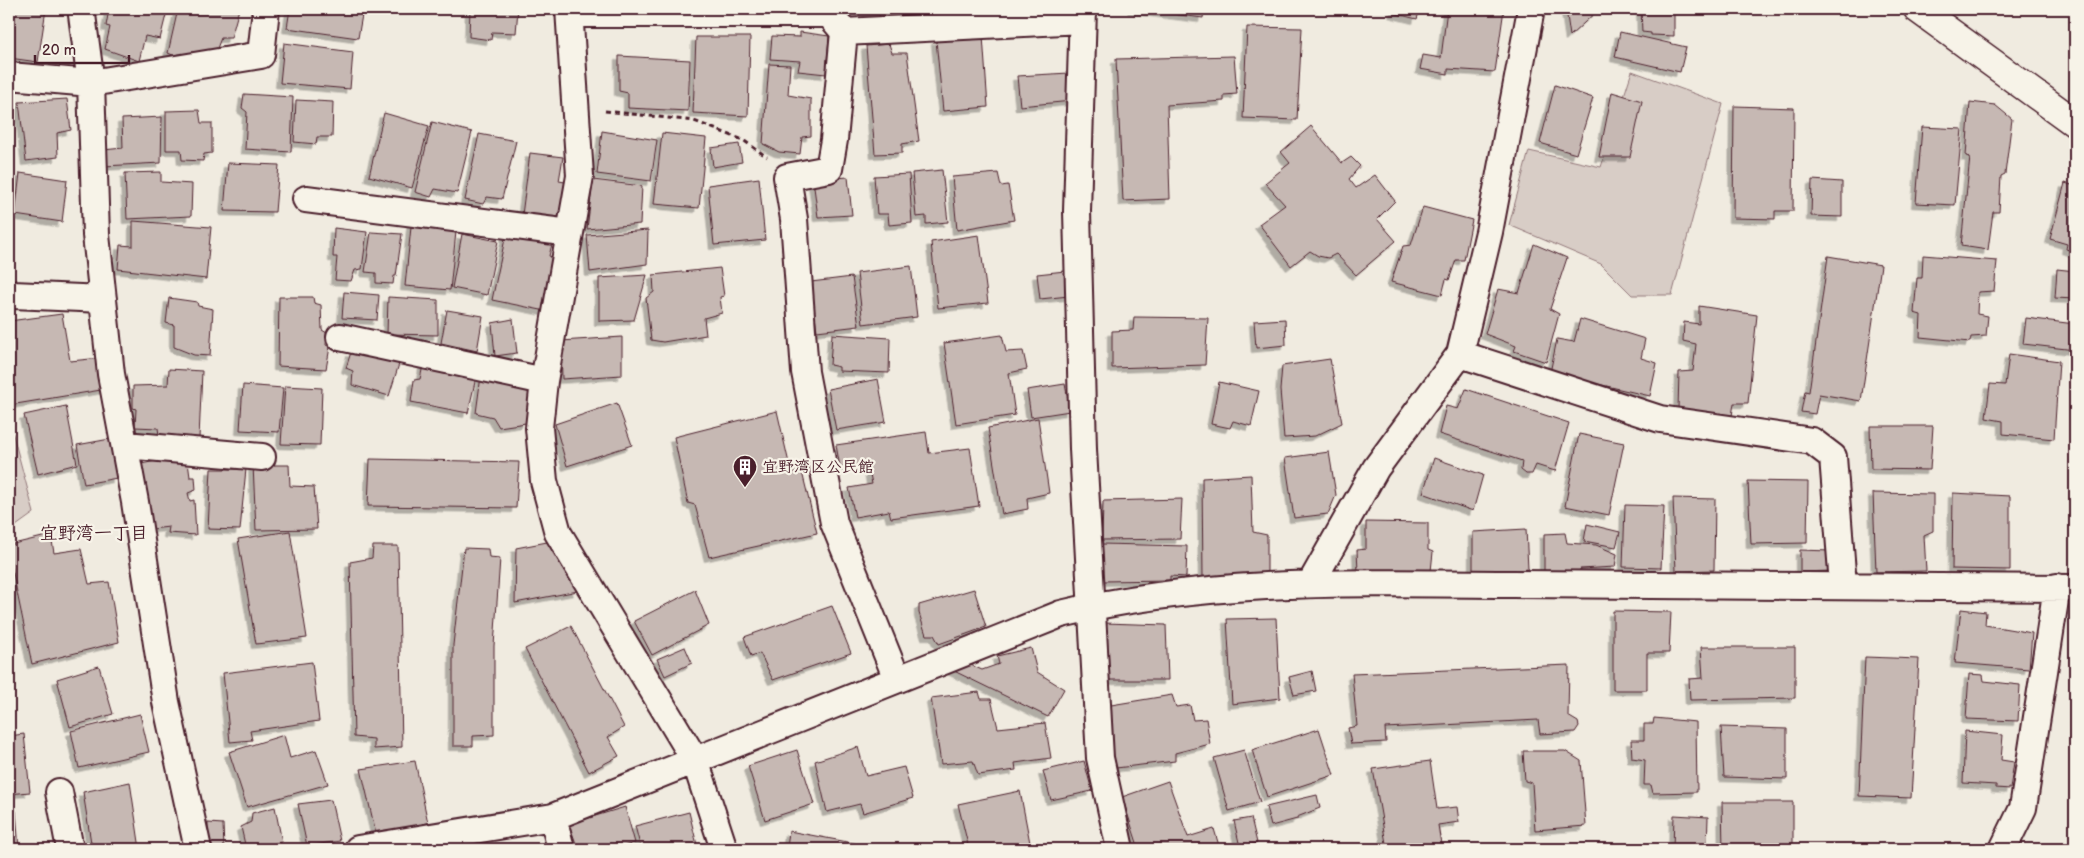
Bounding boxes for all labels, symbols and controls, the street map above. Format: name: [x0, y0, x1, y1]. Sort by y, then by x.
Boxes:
scale bar: [35, 32, 129, 64]
text: 20 m: [42, 41, 76, 60]
building icon: 宜野湾区公民館: [732, 454, 758, 488]
place label: 宜野湾区公民館: [762, 458, 874, 477]
district label: 宜野湾一丁目: [40, 523, 148, 544]

